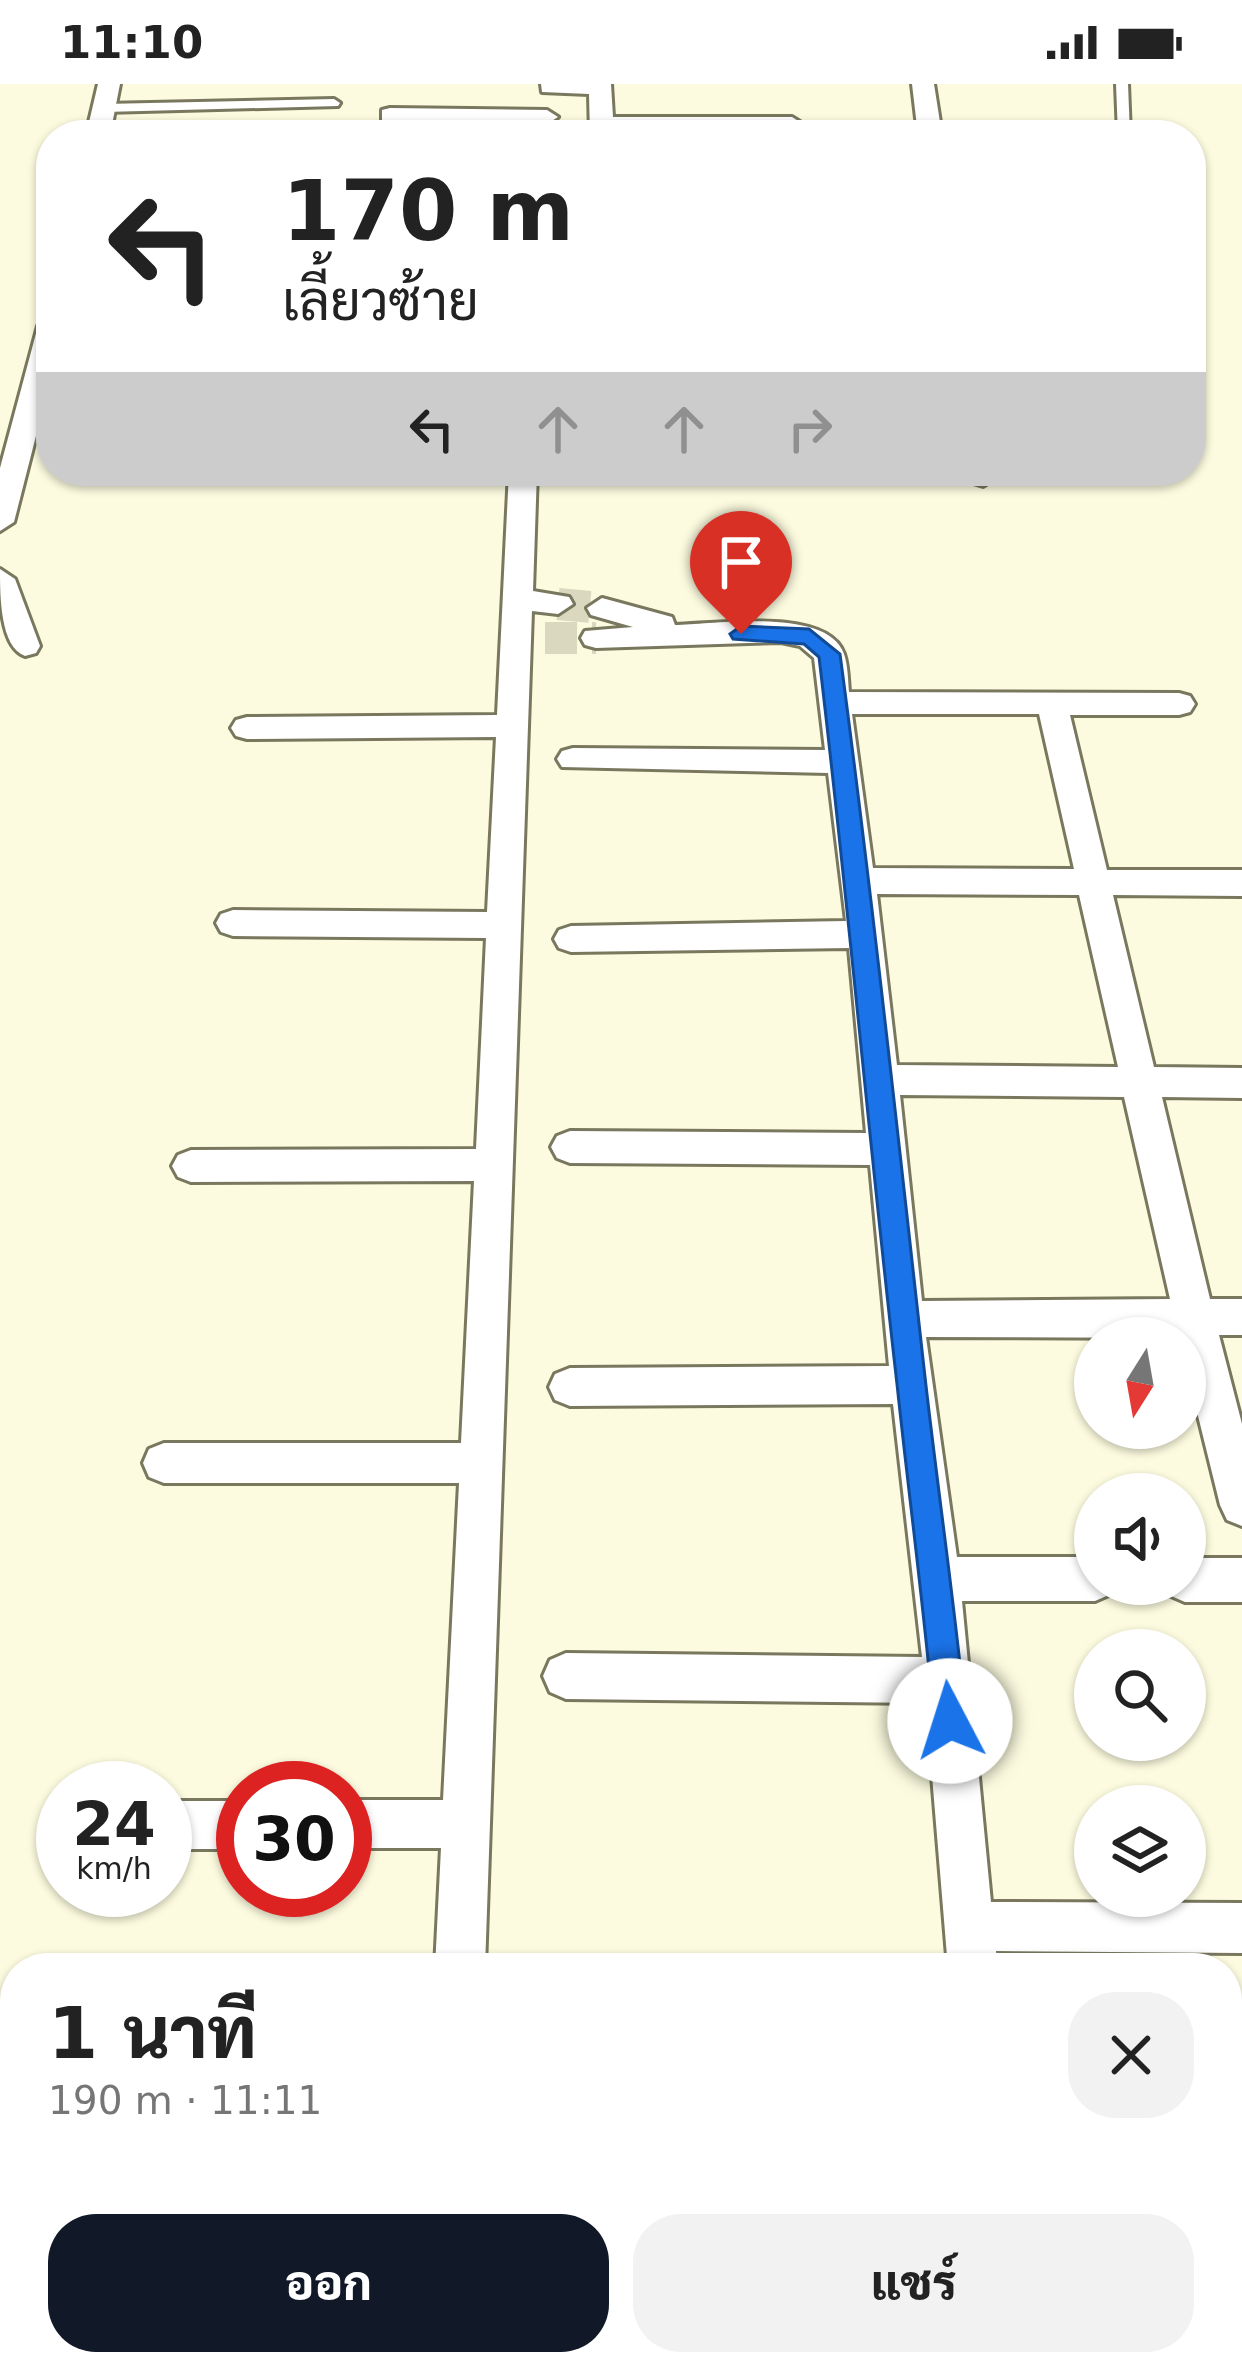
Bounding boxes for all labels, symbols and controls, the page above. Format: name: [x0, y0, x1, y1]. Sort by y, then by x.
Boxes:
text: 11:10: [60, 16, 203, 69]
text: 170 m: [282, 162, 574, 260]
icon: left: [84, 168, 240, 324]
text: เลี้ยวซ้าย: [282, 270, 479, 333]
icon: left: [399, 396, 465, 462]
icon: ahead: [525, 396, 591, 462]
icon: ahead: [651, 396, 717, 462]
icon: right: [777, 396, 843, 462]
pin: [690, 511, 792, 634]
icon: arrive: [708, 529, 774, 595]
north arrow: [1074, 1317, 1206, 1449]
map controls: [1074, 1317, 1206, 1917]
button: sound: [1074, 1473, 1206, 1605]
button: search: [1074, 1629, 1206, 1761]
position arrow: [887, 1658, 1013, 1784]
speed limit sign: 30: [216, 1761, 372, 1917]
button: layers: [1074, 1785, 1206, 1917]
text: 24: [72, 1789, 156, 1859]
text: km/h: [76, 1851, 152, 1886]
text: 1 นาที: [48, 1991, 257, 2075]
button: close: [1068, 1992, 1194, 2118]
text: 190 m · 11:11: [48, 2078, 322, 2123]
button: ออก: [48, 2214, 609, 2352]
button: แชร์: [633, 2214, 1194, 2352]

